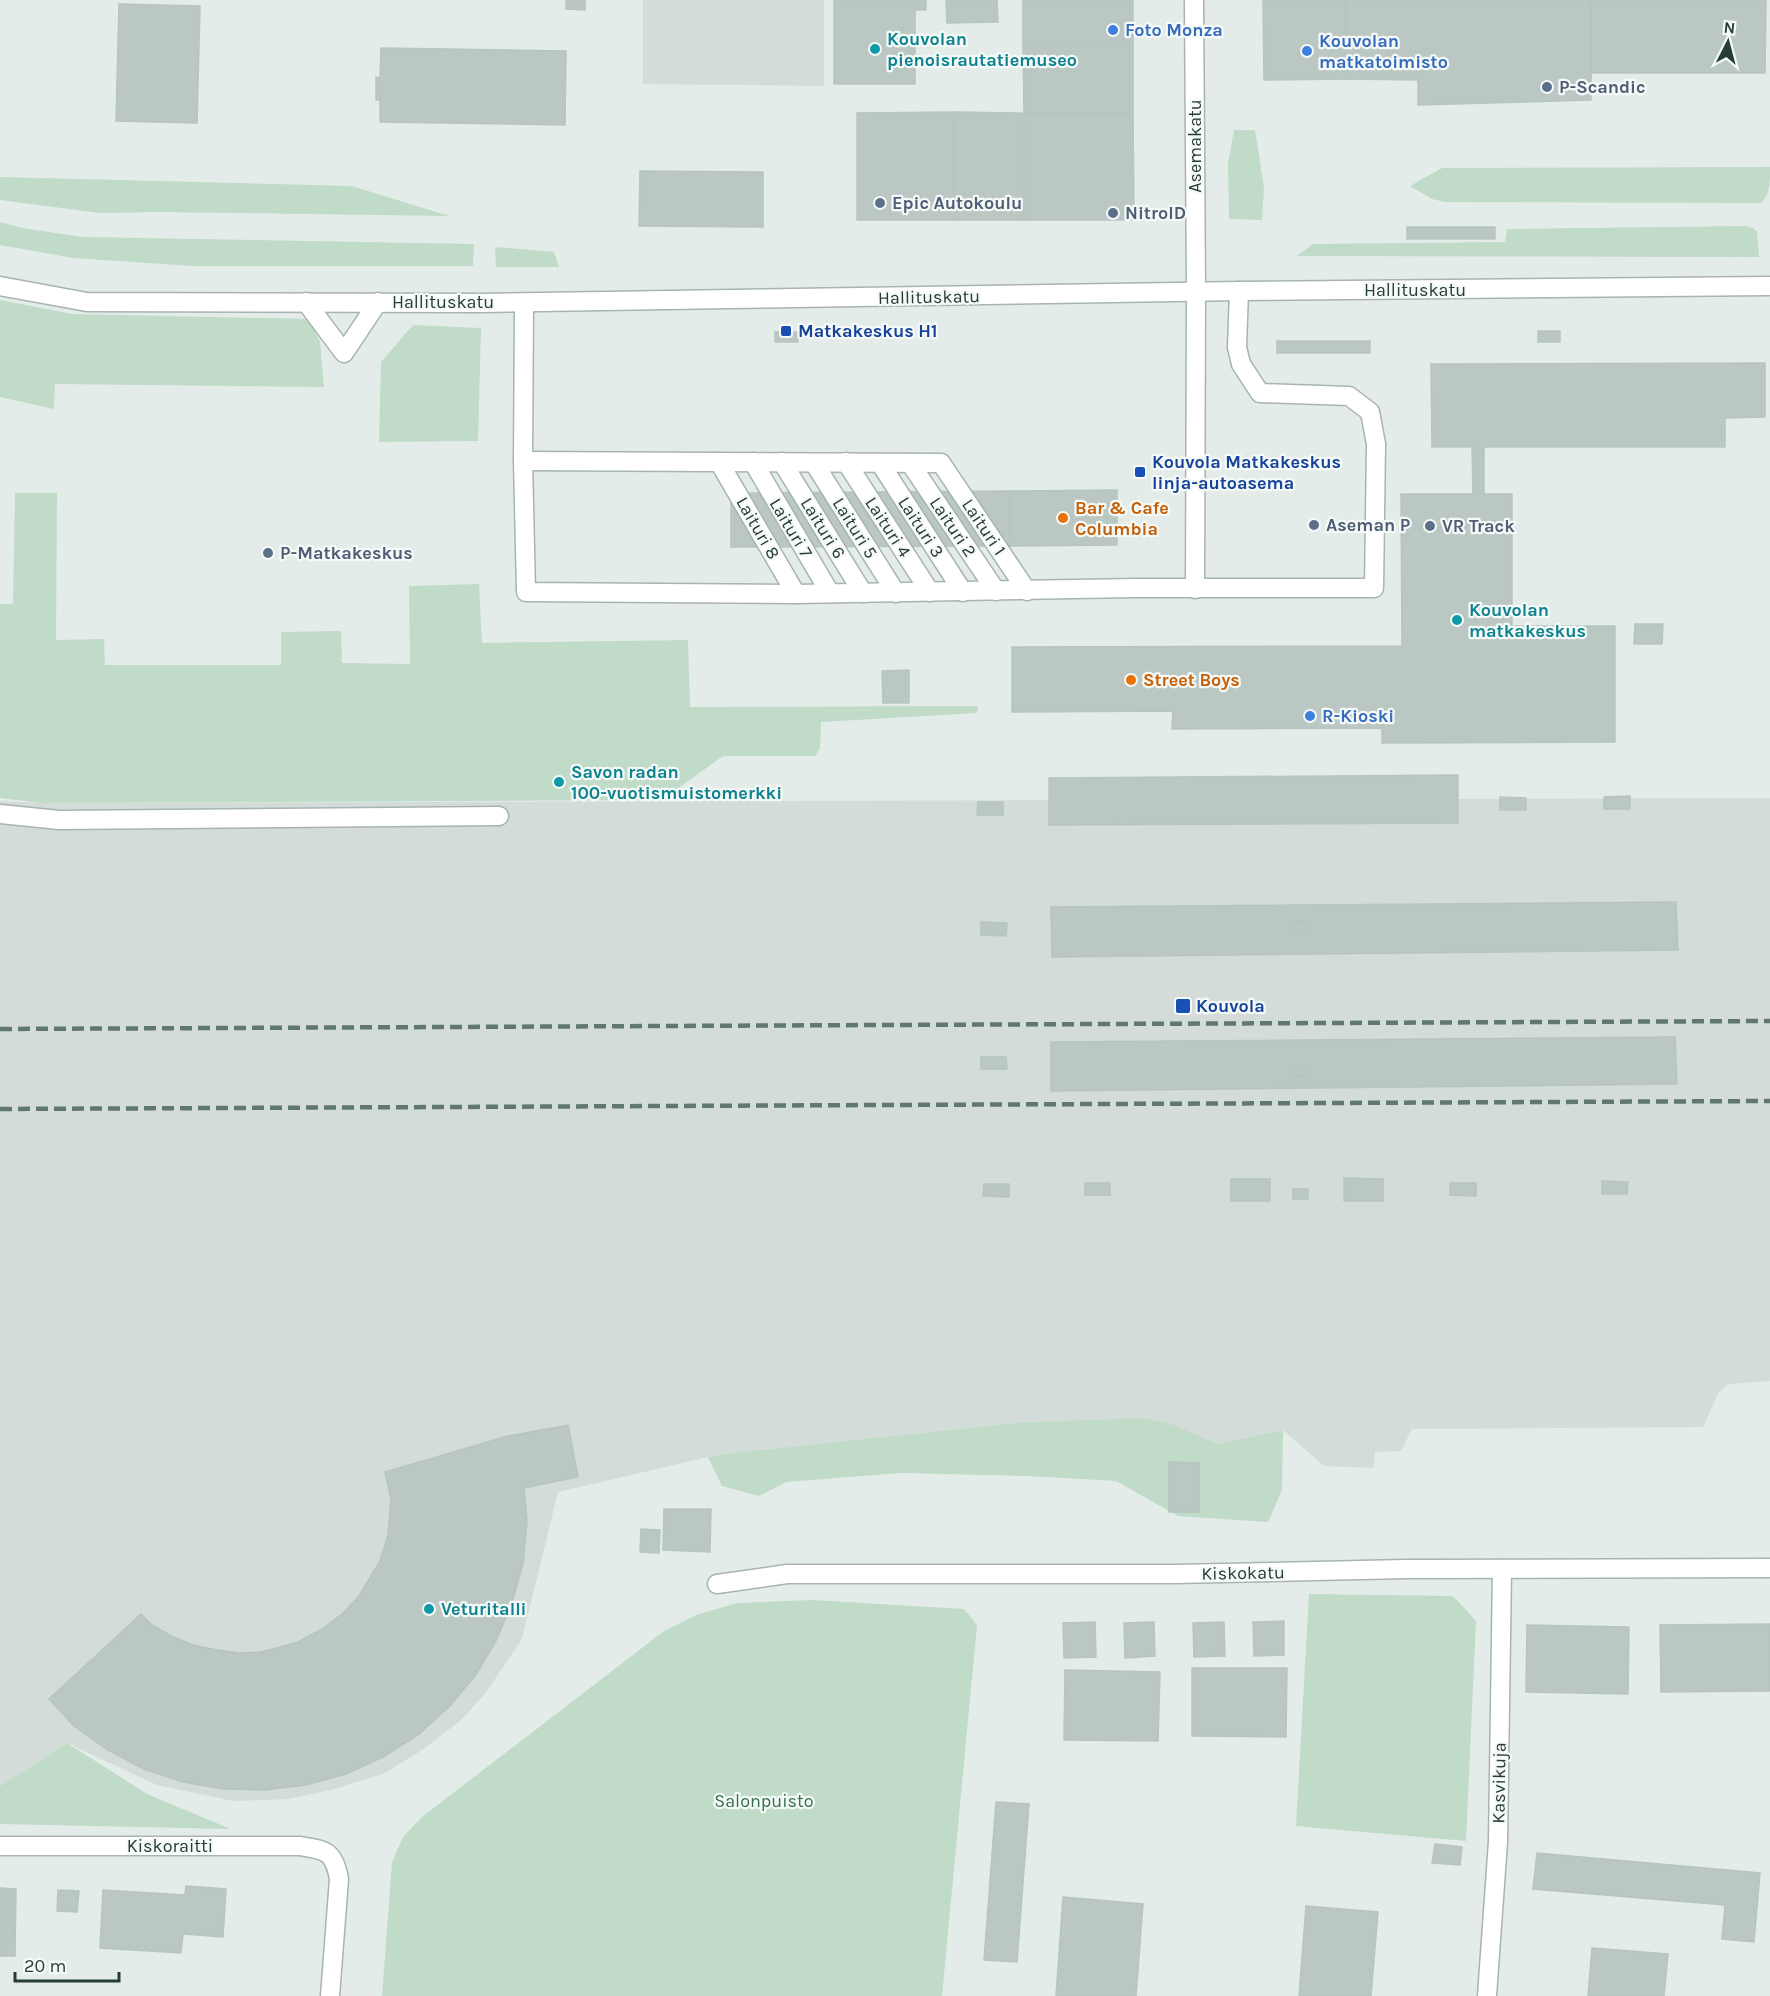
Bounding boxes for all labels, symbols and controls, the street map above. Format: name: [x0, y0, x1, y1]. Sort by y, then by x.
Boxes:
north arrow: [1698, 12, 1758, 72]
text: N: [1723, 18, 1736, 38]
place label: Foto Monza: [1125, 19, 1223, 41]
marker: Foto Monza: [1106, 23, 1120, 37]
place label: Kouvolan pienoisrautatiemuseo: [887, 28, 1077, 71]
place label: Kouvolan matkatoimisto: [1319, 30, 1448, 73]
marker: Kouvolan pienoisrautatiemuseo: [868, 42, 882, 56]
marker: Kouvolan matkatoimisto: [1300, 44, 1314, 58]
place label: P-Scandic: [1559, 76, 1645, 98]
marker: P-Scandic: [1540, 80, 1554, 94]
street label: Asemakatu: [1184, 99, 1206, 193]
place label: Epic Autokoulu: [892, 192, 1022, 214]
marker: Epic Autokoulu: [873, 196, 887, 210]
place label: NitroID: [1125, 202, 1186, 224]
marker: NitroID: [1106, 206, 1120, 220]
street label: Hallituskatu: [1364, 279, 1466, 301]
street label: Hallituskatu: [878, 285, 980, 309]
street label: Hallituskatu: [392, 291, 494, 313]
place label: Matkakeskus H1: [798, 320, 937, 342]
marker: Matkakeskus H1: [779, 324, 793, 338]
place label: Kouvola Matkakeskus linja-autoasema: [1152, 451, 1341, 494]
marker: Kouvola Matkakeskus linja-autoasema: [1133, 465, 1147, 479]
street label: Laituri 3: [893, 492, 949, 562]
street label: Laituri 8: [731, 493, 785, 563]
street label: Laituri 6: [796, 493, 850, 563]
street label: Laituri 5: [828, 493, 882, 563]
street label: Laituri 4: [860, 493, 916, 561]
street label: Laituri 2: [925, 493, 981, 561]
street label: Laituri 7: [765, 494, 818, 562]
street label: Laituri 1: [957, 495, 1011, 559]
place label: Bar & Cafe Columbia: [1075, 497, 1169, 540]
marker: Bar & Cafe Columbia: [1056, 511, 1070, 525]
place label: Aseman P: [1326, 514, 1410, 536]
place label: VR Track: [1442, 515, 1515, 537]
marker: Aseman P: [1307, 518, 1321, 532]
marker: VR Track: [1423, 519, 1437, 533]
place label: P-Matkakeskus: [280, 542, 413, 564]
marker: P-Matkakeskus: [261, 546, 275, 560]
place label: Kouvolan matkakeskus: [1469, 599, 1586, 642]
marker: Kouvolan matkakeskus: [1450, 613, 1464, 627]
place label: Street Boys: [1143, 669, 1240, 691]
marker: Street Boys: [1124, 673, 1138, 687]
place label: R-Kioski: [1322, 705, 1394, 727]
marker: R-Kioski: [1303, 709, 1317, 723]
place label: Savon radan 100-vuotismuistomerkki: [571, 761, 782, 804]
marker: Savon radan 100-vuotismuistomerkki: [552, 775, 566, 789]
place label: Kouvola: [1196, 995, 1265, 1017]
marker: Kouvola: [1174, 997, 1192, 1015]
street label: Kiskokatu: [1201, 1561, 1285, 1585]
place label: Veturitalli: [441, 1598, 527, 1620]
marker: Veturitalli: [422, 1602, 436, 1616]
street label: Kasvikuja: [1487, 1742, 1511, 1824]
park label: Salonpuisto: [714, 1790, 814, 1812]
street label: Kiskoraitti: [127, 1835, 213, 1857]
scale bar: [15, 1945, 118, 1983]
text: 20 m: [24, 1955, 66, 1977]

